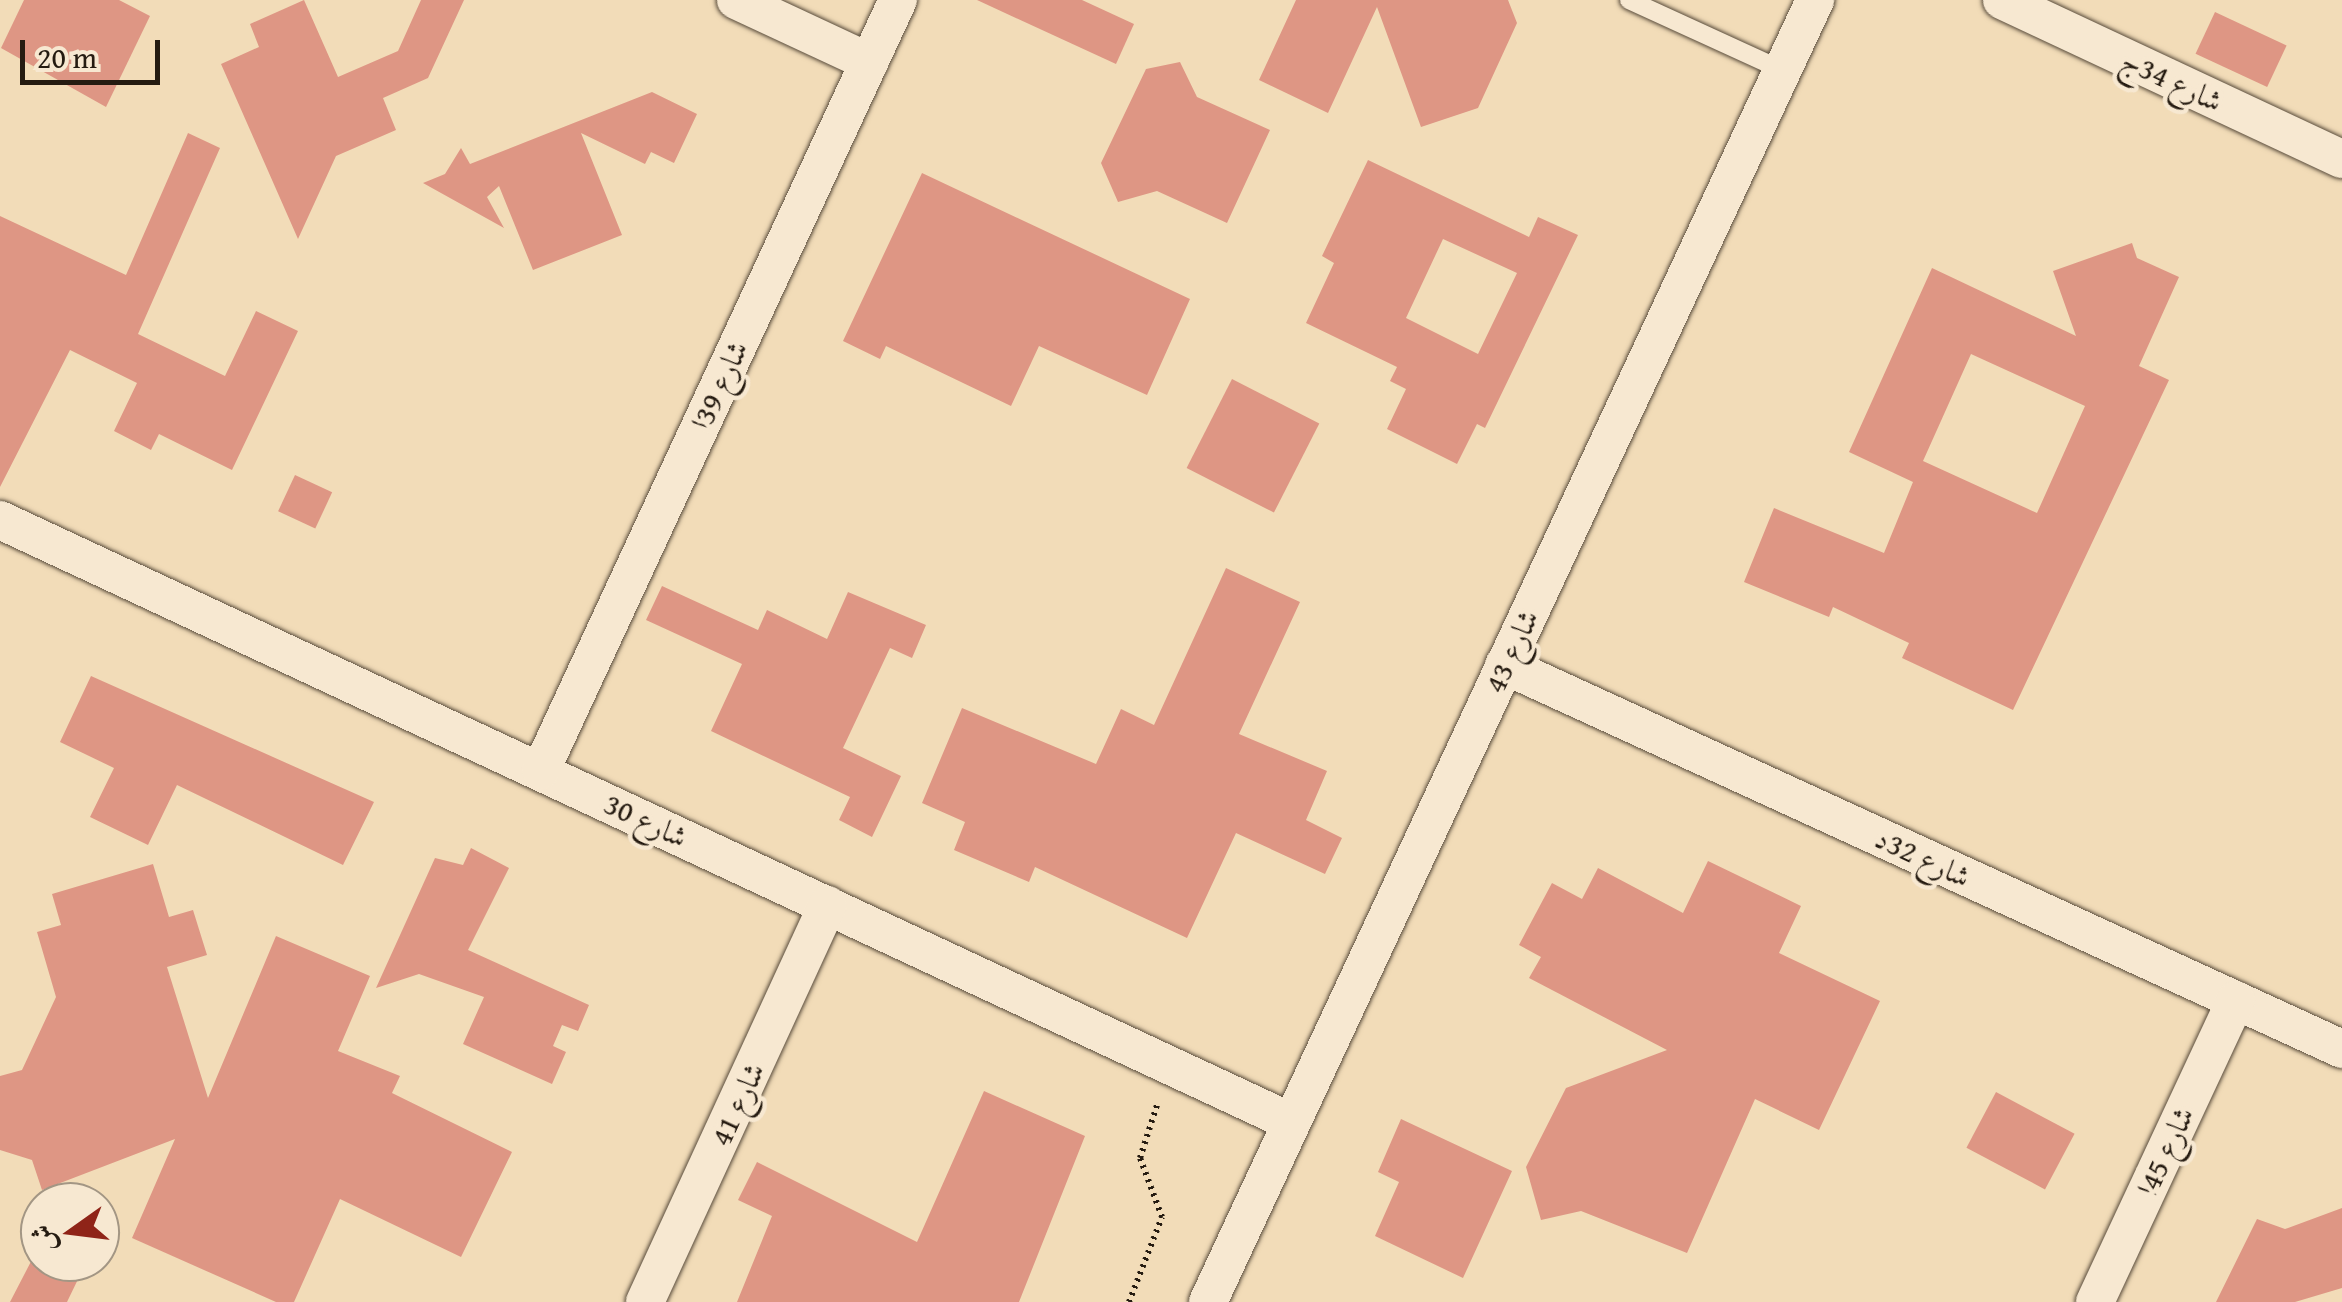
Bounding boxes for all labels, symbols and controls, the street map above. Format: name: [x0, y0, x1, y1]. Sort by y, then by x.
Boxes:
scale bar: [25, 20, 165, 82]
text: 20 m: [37, 35, 97, 79]
street label: شارع 34ج: [2116, 41, 2228, 119]
street label: شارع 39ا: [683, 335, 755, 435]
street label: شارع 43: [1476, 604, 1546, 698]
street label: شارع 30: [599, 785, 693, 855]
street label: شارع 32د: [1870, 819, 1976, 895]
street label: شارع 41: [702, 1057, 772, 1151]
street label: شارع 45ا: [2129, 1101, 2201, 1201]
north arrow: [20, 1182, 120, 1282]
text: ش: [19, 1220, 66, 1257]

